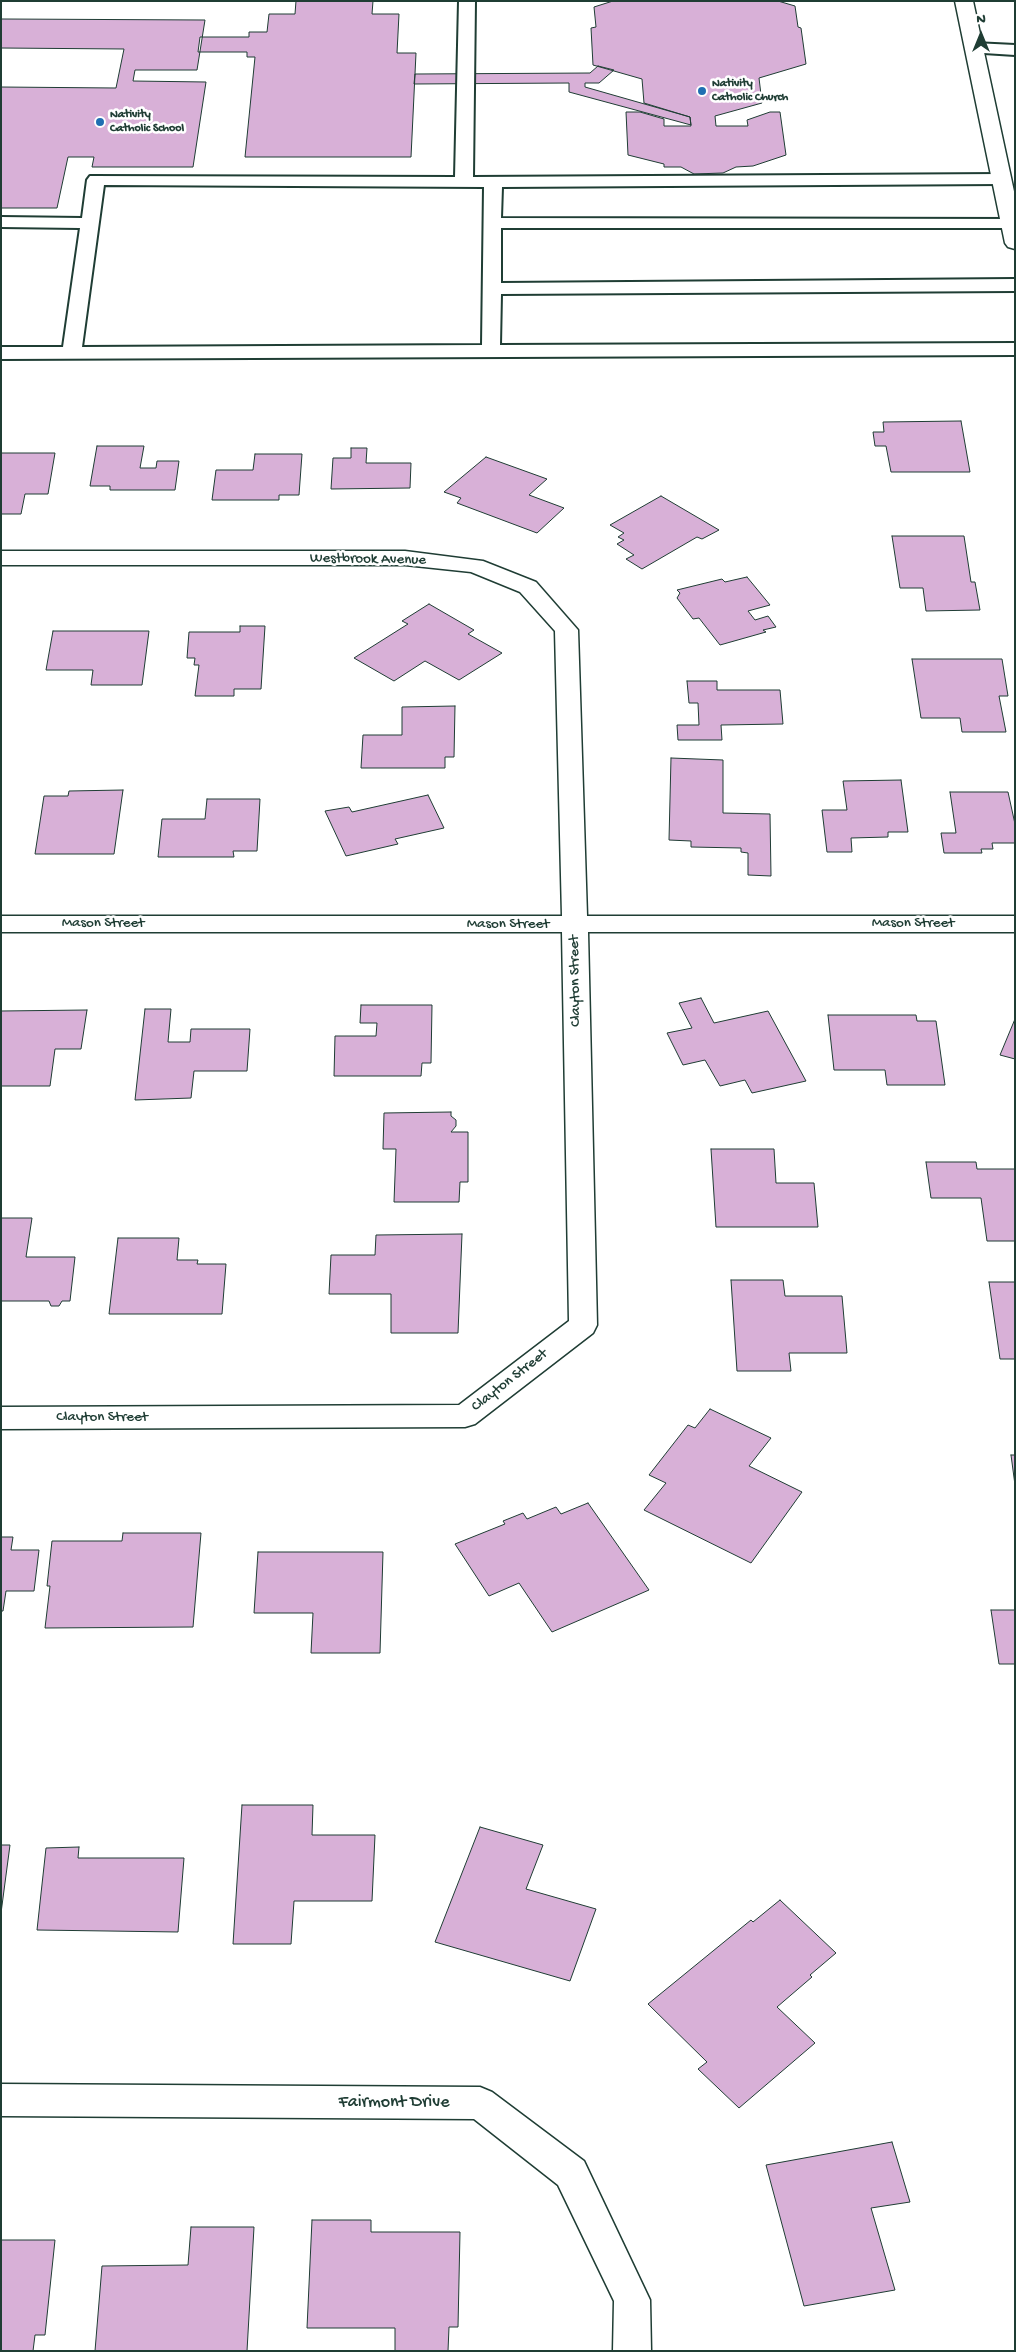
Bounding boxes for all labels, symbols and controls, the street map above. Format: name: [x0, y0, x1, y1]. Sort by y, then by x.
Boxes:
north arrow: [956, 10, 1006, 60]
text: N: [976, 11, 986, 28]
place label: Nativity Catholic Church: [712, 77, 788, 105]
marker: Nativity Catholic Church: [696, 85, 708, 97]
place label: Nativity Catholic School: [110, 108, 184, 136]
marker: Nativity Catholic School: [94, 116, 106, 128]
street label: Westbrook Avenue: [310, 550, 426, 570]
street label: Mason Street: [62, 915, 144, 933]
street label: Mason Street: [872, 915, 954, 933]
street label: Mason Street: [467, 916, 549, 934]
street label: Clayton Street: [566, 935, 586, 1027]
street label: Clayton Street: [468, 1346, 552, 1416]
street label: Clayton Street: [56, 1409, 148, 1427]
street label: Fairmont Drive: [338, 2092, 450, 2114]

